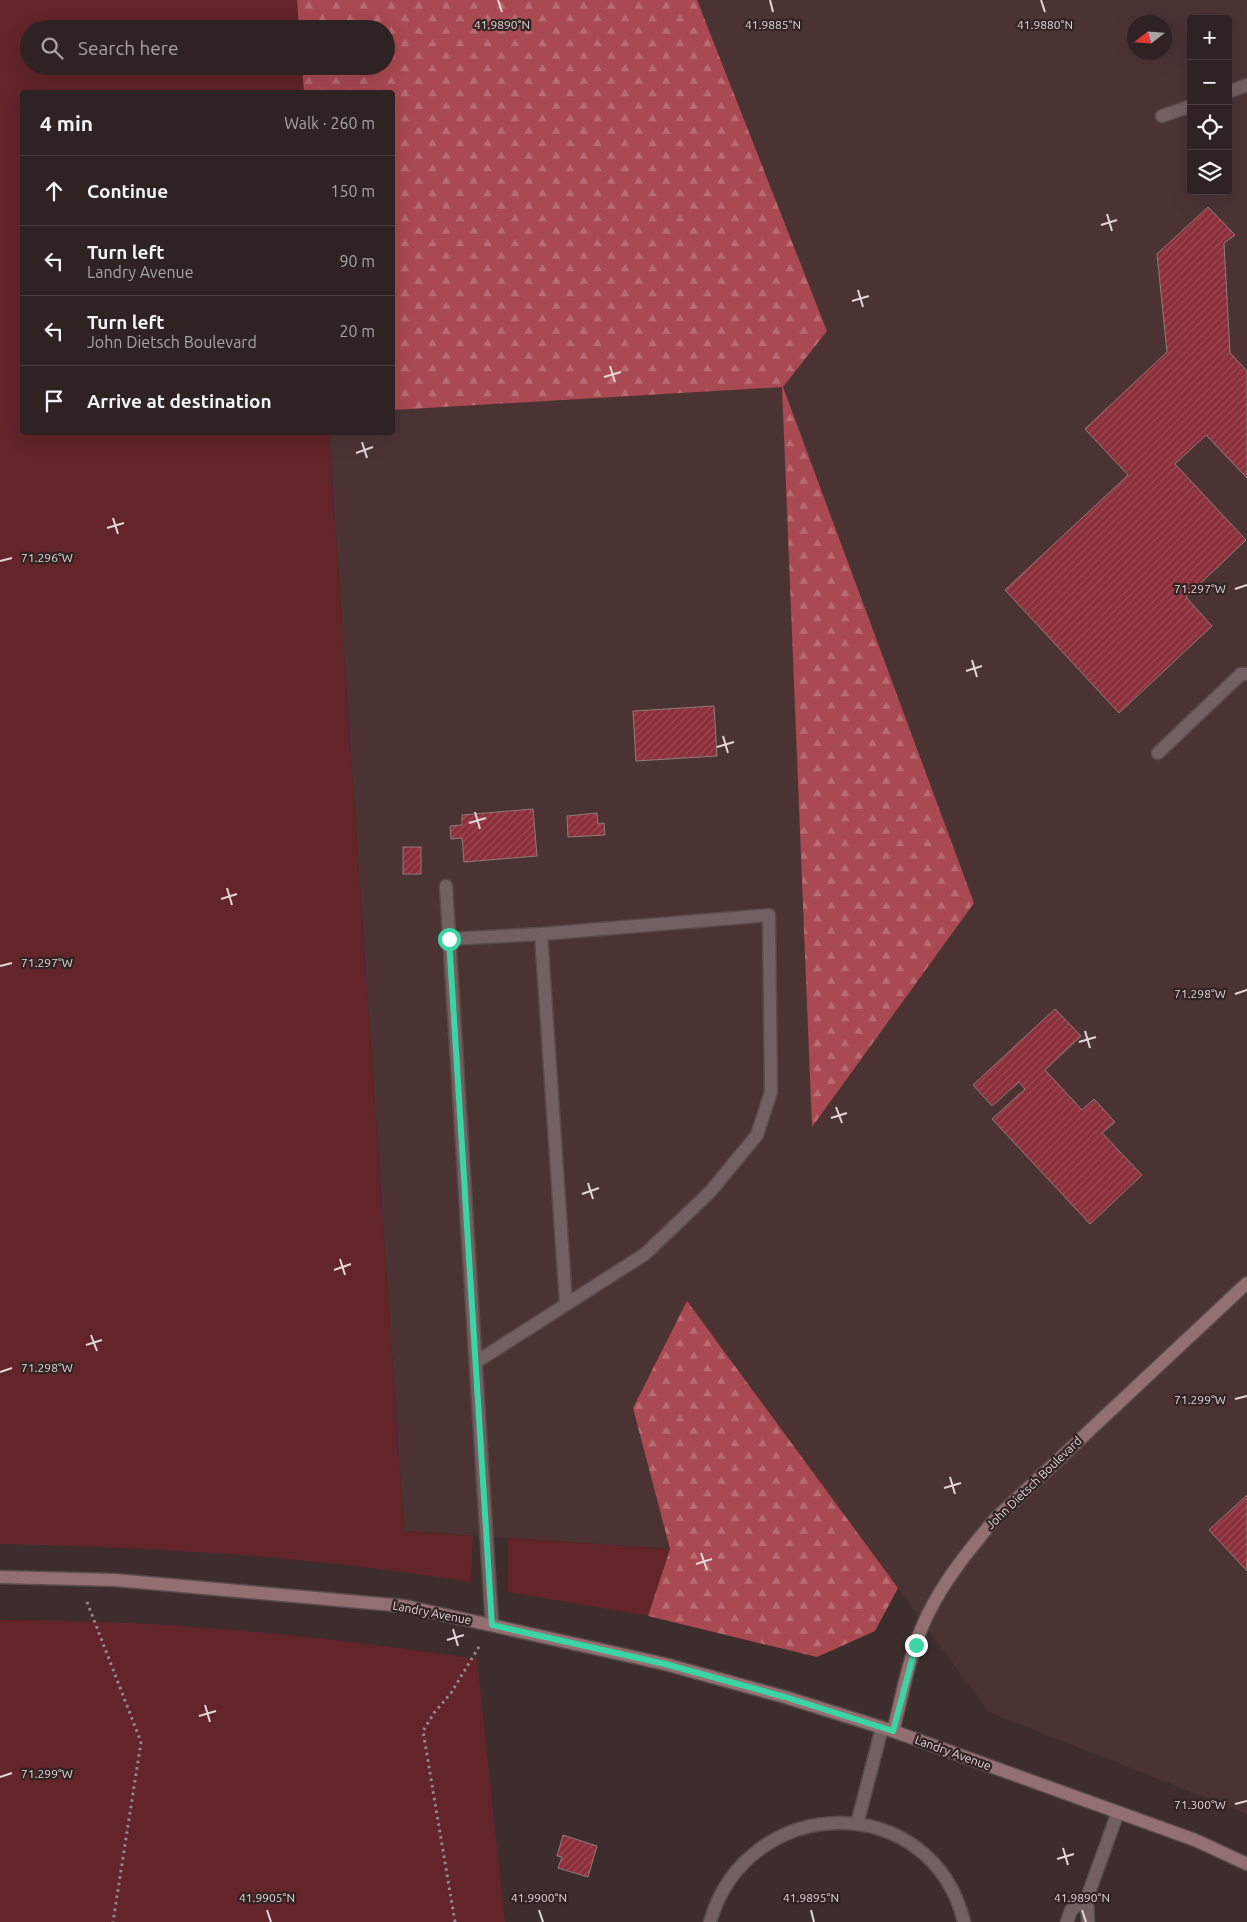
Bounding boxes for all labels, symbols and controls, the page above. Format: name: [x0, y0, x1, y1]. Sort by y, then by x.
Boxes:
north arrow: [1127, 15, 1172, 60]
map controls: [1187, 15, 1232, 195]
button: +: [1187, 15, 1232, 60]
text: 41.9890°N: [474, 18, 530, 31]
text: 41.9885°N: [745, 18, 801, 31]
text: 41.9880°N: [1017, 18, 1073, 31]
search box: [20, 20, 395, 75]
icon: search: [38, 34, 66, 62]
text: Search here: [78, 37, 178, 59]
button: −: [1187, 60, 1232, 105]
button: locate: [1187, 105, 1232, 150]
text: 4 min: [40, 111, 93, 135]
text: Walk · 260 m: [284, 114, 375, 132]
button: layers: [1187, 150, 1232, 195]
icon: ahead: [40, 177, 68, 205]
text: Continue: [87, 180, 168, 202]
text: 150 m: [330, 182, 375, 200]
text: Turn left: [87, 241, 165, 263]
icon: left: [40, 247, 68, 275]
text: 90 m: [339, 252, 375, 270]
text: Landry Avenue: [87, 263, 194, 281]
text: Turn left: [87, 311, 165, 333]
icon: left: [40, 317, 68, 345]
text: 20 m: [339, 322, 375, 340]
text: John Dietsch Boulevard: [87, 333, 257, 351]
icon: arrive: [40, 387, 68, 415]
text: Arrive at destination: [87, 390, 272, 412]
text: 71.296°W: [21, 551, 73, 564]
text: 71.297°W: [1174, 582, 1226, 595]
route start: [438, 928, 461, 951]
text: 71.297°W: [21, 956, 73, 969]
text: 71.298°W: [1174, 987, 1226, 1000]
text: 71.298°W: [21, 1361, 73, 1374]
text: 71.299°W: [1174, 1393, 1226, 1406]
street label: John Dietsch Boulevard: [983, 1434, 1084, 1532]
street label: Landry Avenue: [392, 1599, 473, 1627]
route end: [905, 1634, 928, 1657]
street label: Landry Avenue: [913, 1733, 993, 1772]
text: 71.299°W: [21, 1767, 73, 1780]
text: 71.300°W: [1174, 1798, 1226, 1811]
text: 41.9905°N: [239, 1891, 295, 1904]
text: 41.9900°N: [511, 1891, 567, 1904]
text: 41.9895°N: [783, 1891, 839, 1904]
text: 41.9890°N: [1054, 1891, 1110, 1904]

